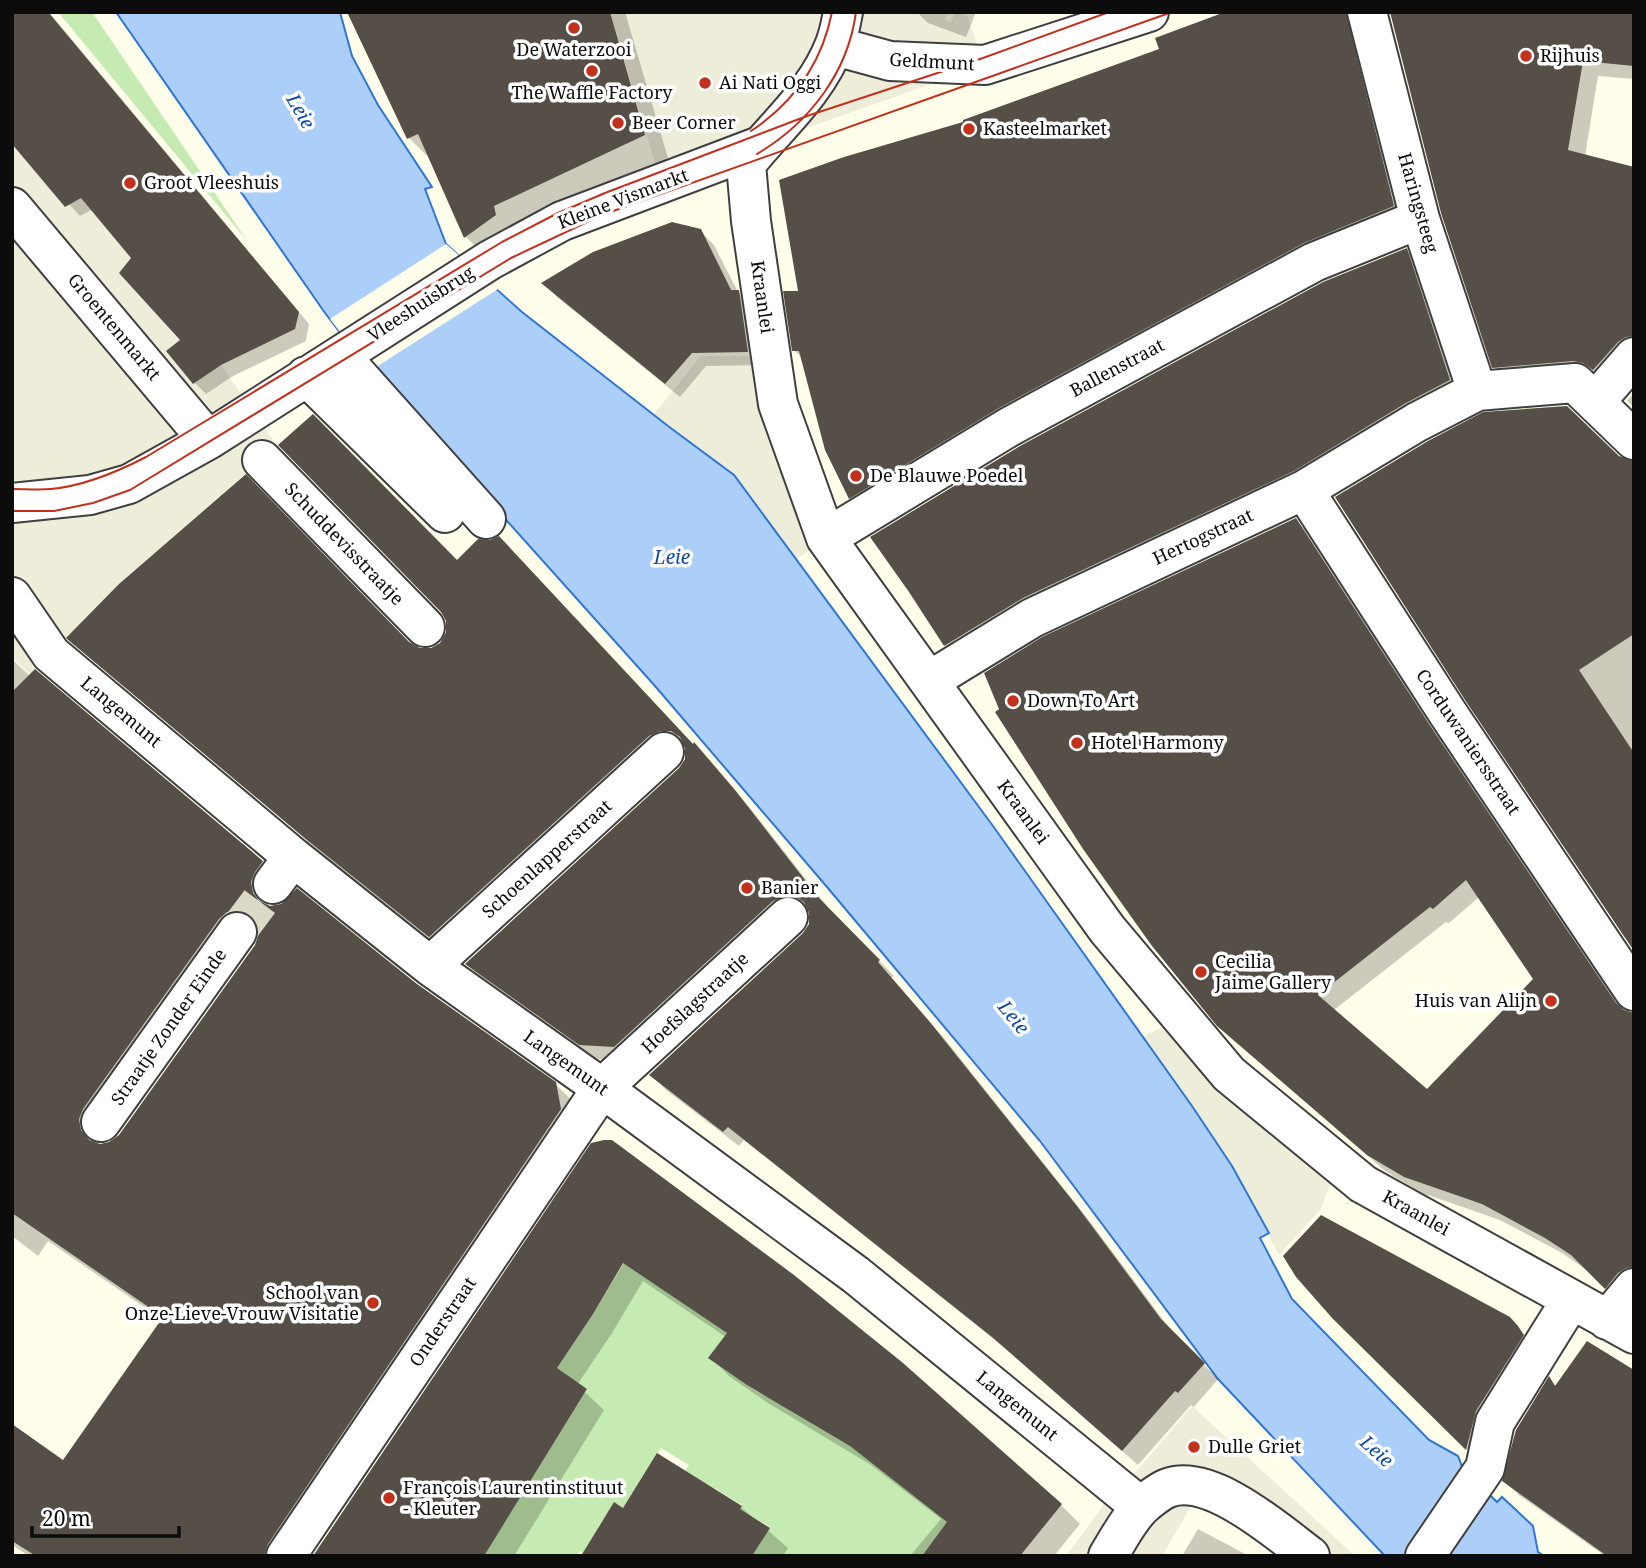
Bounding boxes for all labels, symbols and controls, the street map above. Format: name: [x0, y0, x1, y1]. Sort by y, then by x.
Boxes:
marker: De Waterzooi: [566, 20, 582, 36]
place label: De Waterzooi: [516, 37, 632, 61]
place label: Rijhuis: [1540, 43, 1600, 67]
street label: Geldmunt: [889, 47, 975, 75]
marker: Rijhuis: [1518, 48, 1534, 64]
marker: The Waffle Factory: [584, 63, 600, 79]
place label: Ai Nati Oggi: [719, 70, 821, 94]
marker: Ai Nati Oggi: [697, 75, 713, 91]
place label: The Waffle Factory: [511, 80, 673, 104]
water label: Leie: [280, 88, 321, 133]
place label: Beer Corner: [632, 110, 736, 134]
marker: Beer Corner: [610, 115, 626, 131]
place label: Kasteelmarket: [983, 116, 1107, 140]
marker: Kasteelmarket: [961, 121, 977, 137]
street label: Haringsteeg: [1393, 150, 1445, 256]
street label: Kleine Vismarkt: [554, 162, 691, 234]
place label: Groot Vleeshuis: [144, 170, 279, 194]
marker: Groot Vleeshuis: [122, 175, 138, 191]
street label: Kraanlei: [746, 259, 780, 335]
street label: Vleeshuisbrug: [363, 260, 479, 347]
street label: Groentenmarkt: [63, 268, 167, 385]
street label: Ballenstraat: [1065, 332, 1168, 402]
place label: De Blauwe Poedel: [870, 463, 1024, 487]
marker: De Blauwe Poedel: [848, 468, 864, 484]
street label: Schuddevisstraatje: [280, 477, 410, 610]
street label: Hertogstraat: [1149, 502, 1257, 570]
water label: Leie: [653, 544, 690, 570]
street label: Corduwaniersstraat: [1411, 664, 1527, 819]
street label: Langemunt: [76, 670, 167, 752]
place label: Down To Art: [1027, 688, 1135, 712]
marker: Down To Art: [1005, 693, 1021, 709]
place label: Hotel Harmony: [1091, 730, 1224, 754]
marker: Hotel Harmony: [1069, 735, 1085, 751]
street label: Kraanlei: [992, 775, 1055, 848]
street label: Schoenlapperstraat: [476, 794, 616, 923]
place label: Banier: [761, 875, 819, 899]
marker: Banier: [739, 880, 755, 896]
street label: Straatje Zonder Einde: [105, 943, 231, 1110]
street label: Hoefslagstraatje: [635, 946, 753, 1058]
place label: Cecilia Jaime Gallery: [1214, 949, 1332, 994]
marker: Cecilia Jaime Gallery: [1193, 964, 1209, 980]
place label: Huis van Alijn: [1415, 988, 1537, 1012]
marker: Huis van Alijn: [1543, 993, 1559, 1009]
water label: Leie: [992, 994, 1036, 1039]
street label: Langemunt: [519, 1024, 614, 1100]
street label: Kraanlei: [1378, 1184, 1455, 1241]
street label: Onderstraat: [403, 1272, 481, 1371]
place label: School van Onze-Lieve-Vrouw Visitatie: [125, 1280, 359, 1325]
marker: School van Onze-Lieve-Vrouw Visitatie: [365, 1295, 381, 1311]
street label: Langemunt: [972, 1365, 1064, 1446]
water label: Leie: [1354, 1429, 1399, 1473]
place label: Dulle Griet: [1208, 1434, 1301, 1458]
marker: Dulle Griet: [1186, 1439, 1202, 1455]
place label: François Laurentinstituut - Kleuter: [403, 1475, 623, 1520]
marker: François Laurentinstituut - Kleuter: [381, 1490, 397, 1506]
scale bar: [32, 1494, 178, 1538]
text: 20 m: [42, 1504, 91, 1532]

